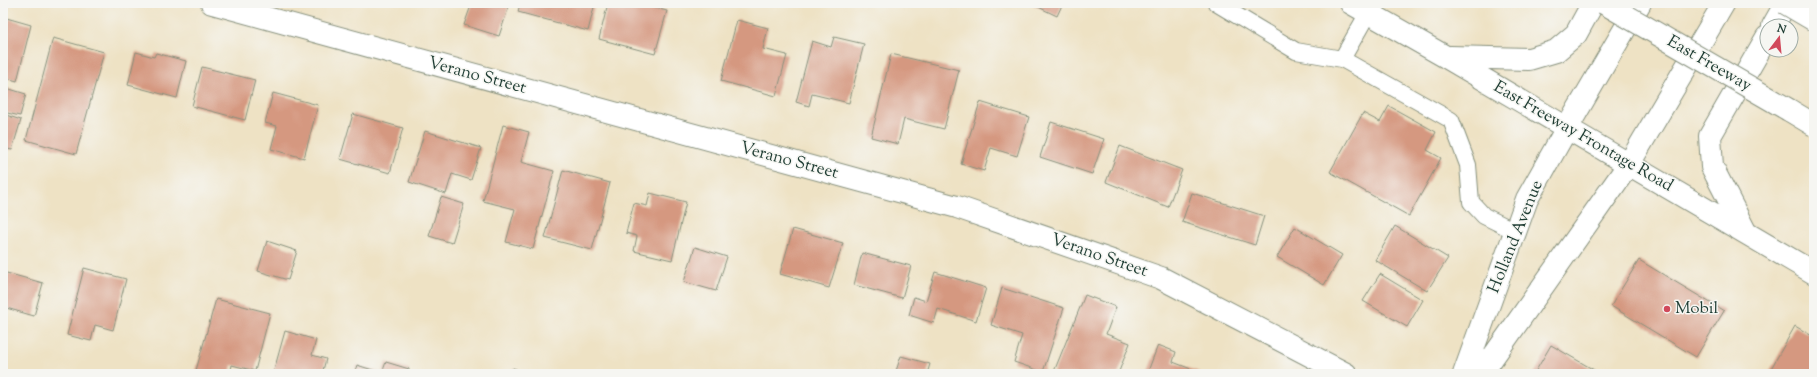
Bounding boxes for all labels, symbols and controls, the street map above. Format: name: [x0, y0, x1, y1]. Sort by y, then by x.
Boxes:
north arrow: [1759, 18, 1799, 58]
text: N: [1774, 20, 1788, 38]
street label: East Freeway: [1662, 30, 1756, 98]
street label: Verano Street: [425, 51, 529, 101]
street label: East Freeway Frontage Road: [1489, 76, 1678, 199]
street label: Verano Street: [737, 136, 841, 186]
street label: Holland Avenue: [1482, 177, 1550, 297]
street label: Verano Street: [1047, 228, 1151, 284]
place label: Mobil: [1675, 297, 1719, 321]
marker: Mobil: [1662, 304, 1672, 314]

